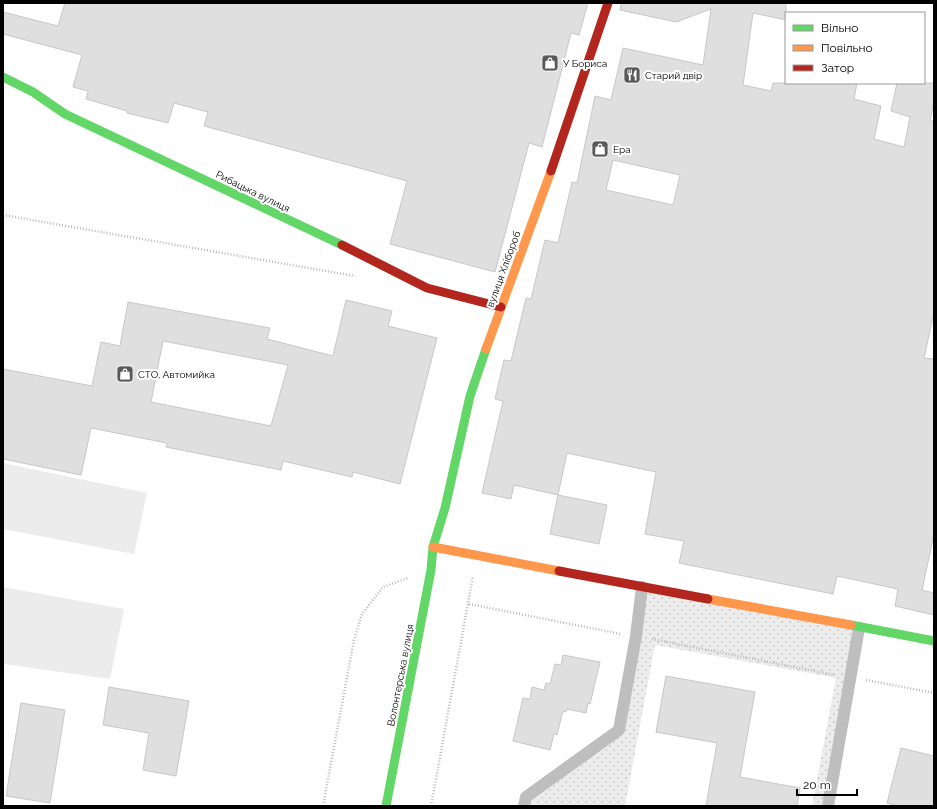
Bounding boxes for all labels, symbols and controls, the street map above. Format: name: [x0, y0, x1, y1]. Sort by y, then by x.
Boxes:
legend: [785, 12, 925, 84]
text: Вільно: [821, 21, 858, 35]
text: Повільно: [821, 41, 873, 55]
shop icon: У Бориса: [540, 53, 560, 73]
place label: У Бориса: [563, 58, 607, 69]
text: Затор: [821, 61, 854, 75]
restaurant icon: Старий двір: [622, 65, 642, 85]
place label: Старий двір: [645, 70, 702, 81]
shop icon: Ера: [590, 139, 610, 159]
place label: Ера: [613, 144, 631, 155]
street label: Рибацька вулиця: [214, 169, 292, 214]
street label: вулиця Хлібороб: [485, 230, 522, 309]
shop icon: СТО, Автомийка: [115, 364, 135, 384]
place label: СТО, Автомийка: [138, 369, 215, 380]
street label: Волонтерська вулиця: [385, 623, 416, 727]
scale bar: [797, 771, 857, 797]
text: 20 m: [803, 778, 831, 792]

